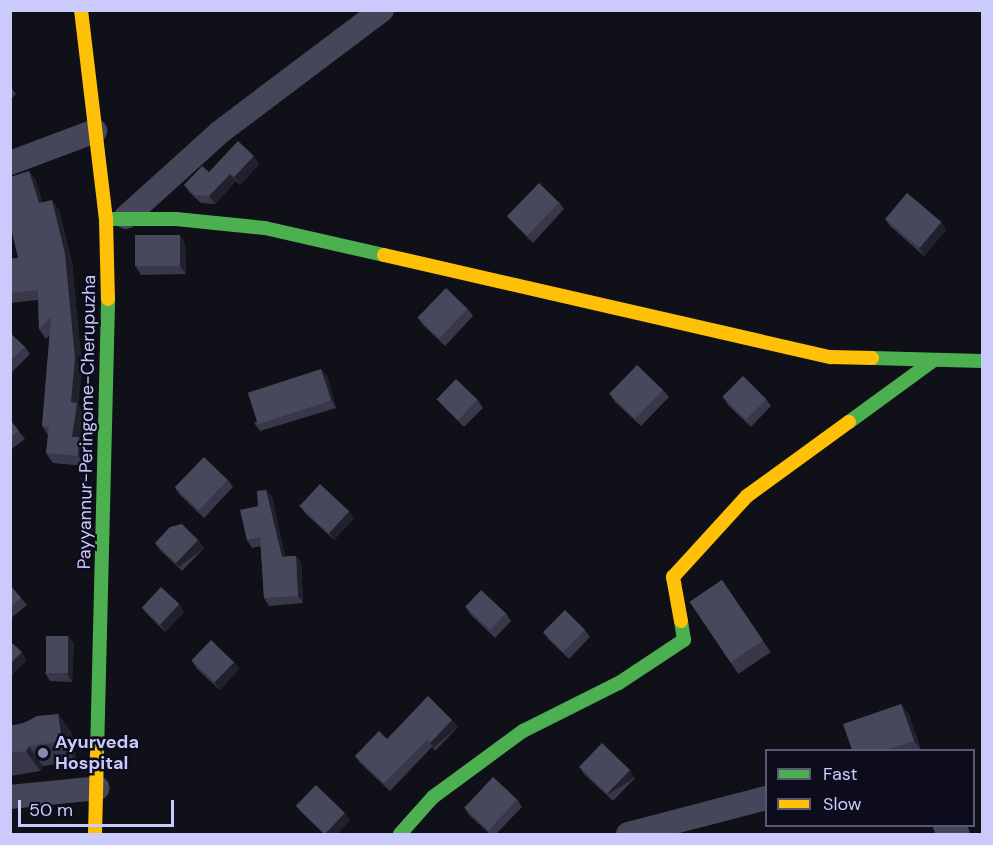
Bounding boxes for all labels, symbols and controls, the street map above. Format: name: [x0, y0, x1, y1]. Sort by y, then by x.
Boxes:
street label: Payyannur-Peringome-Cherupuzha: [74, 275, 100, 569]
place label: Ayurveda Hospital: [55, 732, 139, 774]
marker: Ayurveda Hospital: [36, 746, 50, 760]
legend: [765, 749, 975, 827]
text: Fast: [823, 762, 858, 786]
scale bar: [21, 788, 177, 826]
text: Slow: [823, 792, 862, 816]
text: 50 m: [29, 798, 73, 822]

